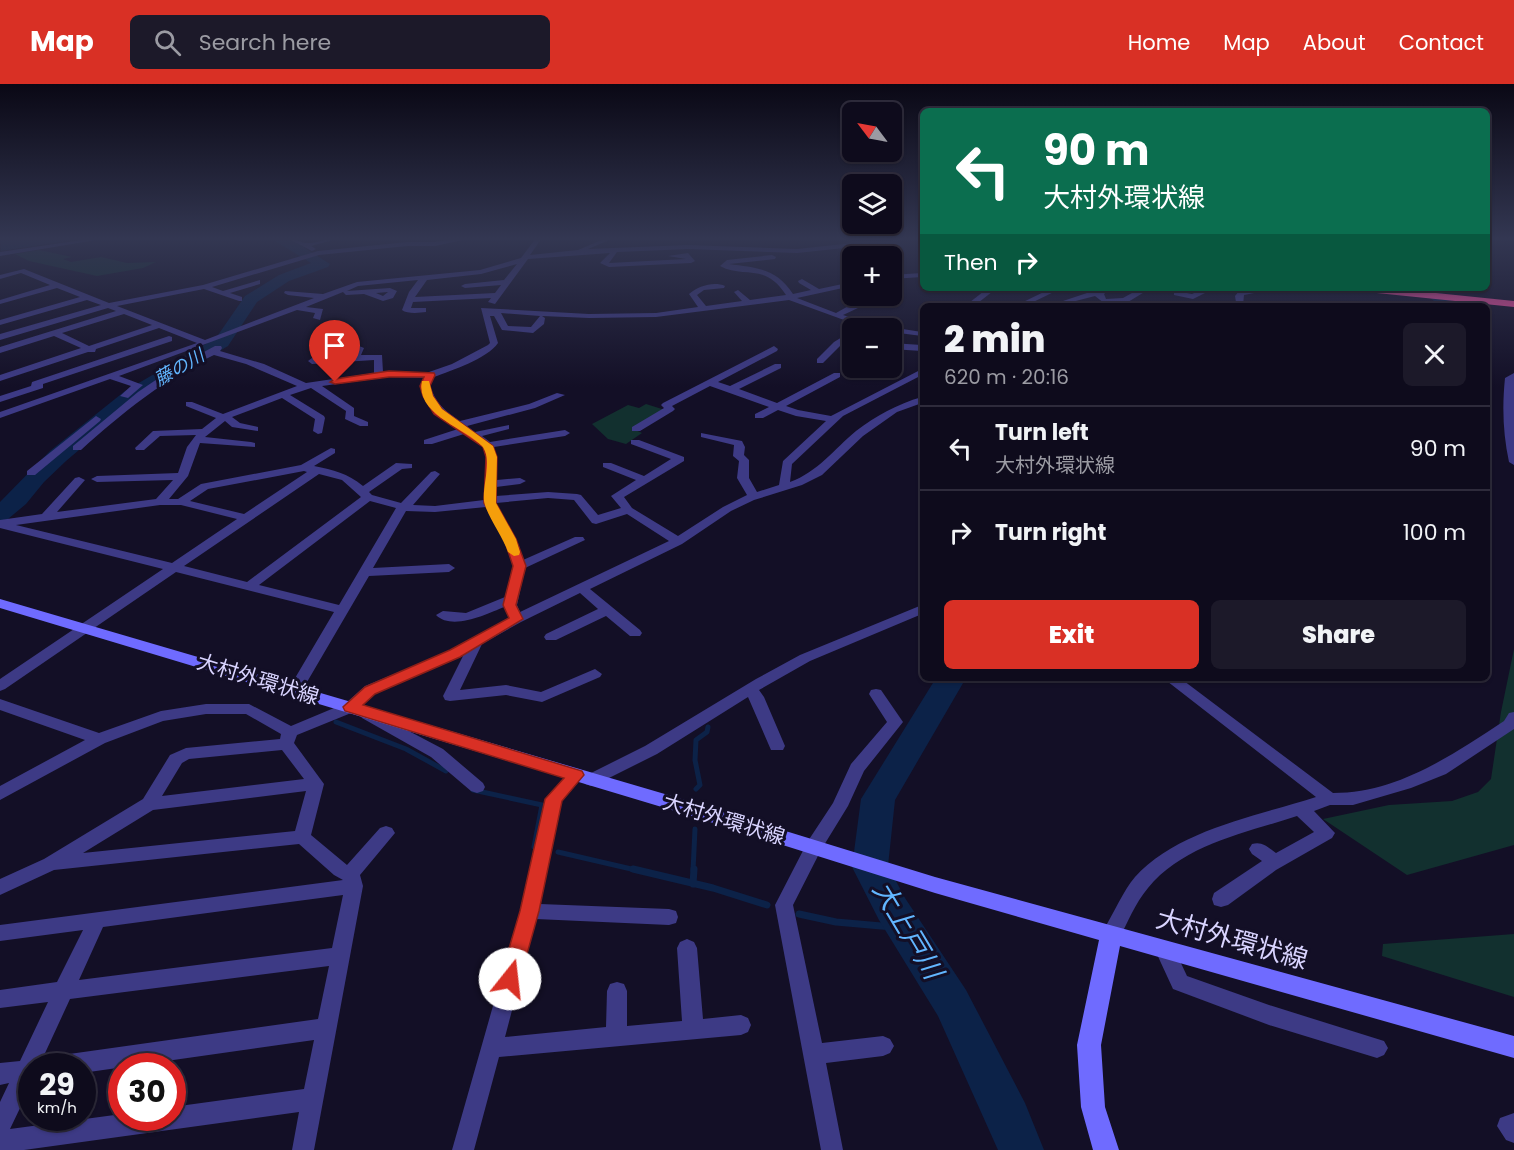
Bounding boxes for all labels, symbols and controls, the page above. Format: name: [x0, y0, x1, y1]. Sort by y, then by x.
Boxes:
search box: [130, 15, 550, 69]
text: Map: [30, 22, 94, 61]
icon: search: [151, 26, 184, 59]
text: Search here: [199, 27, 331, 58]
text: Home: [1128, 28, 1190, 57]
text: Map: [1223, 28, 1270, 57]
text: About: [1303, 28, 1366, 57]
text: Contact: [1399, 28, 1484, 57]
north arrow: [842, 102, 902, 162]
map controls: [842, 102, 902, 378]
text: 90 m: [1043, 121, 1150, 180]
icon: left: [944, 132, 1022, 210]
button: layers: [842, 174, 902, 234]
text: 大村外環状線: [1043, 179, 1205, 216]
button: +: [842, 246, 902, 306]
icon: right: [1010, 246, 1043, 279]
text: Then: [944, 247, 998, 278]
text: 2 min: [944, 314, 1046, 365]
button: −: [842, 318, 902, 378]
pin: [309, 320, 360, 382]
button: close: [1403, 323, 1466, 386]
icon: arrive: [318, 329, 351, 362]
water label: 藤の川: [149, 342, 210, 391]
text: 620 m · 20:16: [944, 363, 1069, 391]
text: Turn left: [995, 417, 1089, 448]
icon: left: [944, 432, 977, 465]
text: 90 m: [1410, 433, 1466, 464]
text: 大村外環状線: [995, 451, 1115, 479]
icon: right: [944, 516, 977, 549]
text: Turn right: [995, 517, 1106, 548]
text: 100 m: [1403, 517, 1466, 548]
button: Exit: [944, 600, 1199, 669]
button: Share: [1211, 600, 1466, 669]
street label: 大村外環状線: [194, 647, 322, 711]
street label: 大村外環状線: [660, 787, 788, 851]
water label: 大上戸川: [864, 874, 953, 988]
street label: 大村外環状線: [1152, 900, 1312, 978]
position arrow: [478, 947, 542, 1011]
speed limit sign: 30: [108, 1053, 186, 1131]
text: 29: [39, 1063, 75, 1106]
text: km/h: [37, 1097, 77, 1118]

